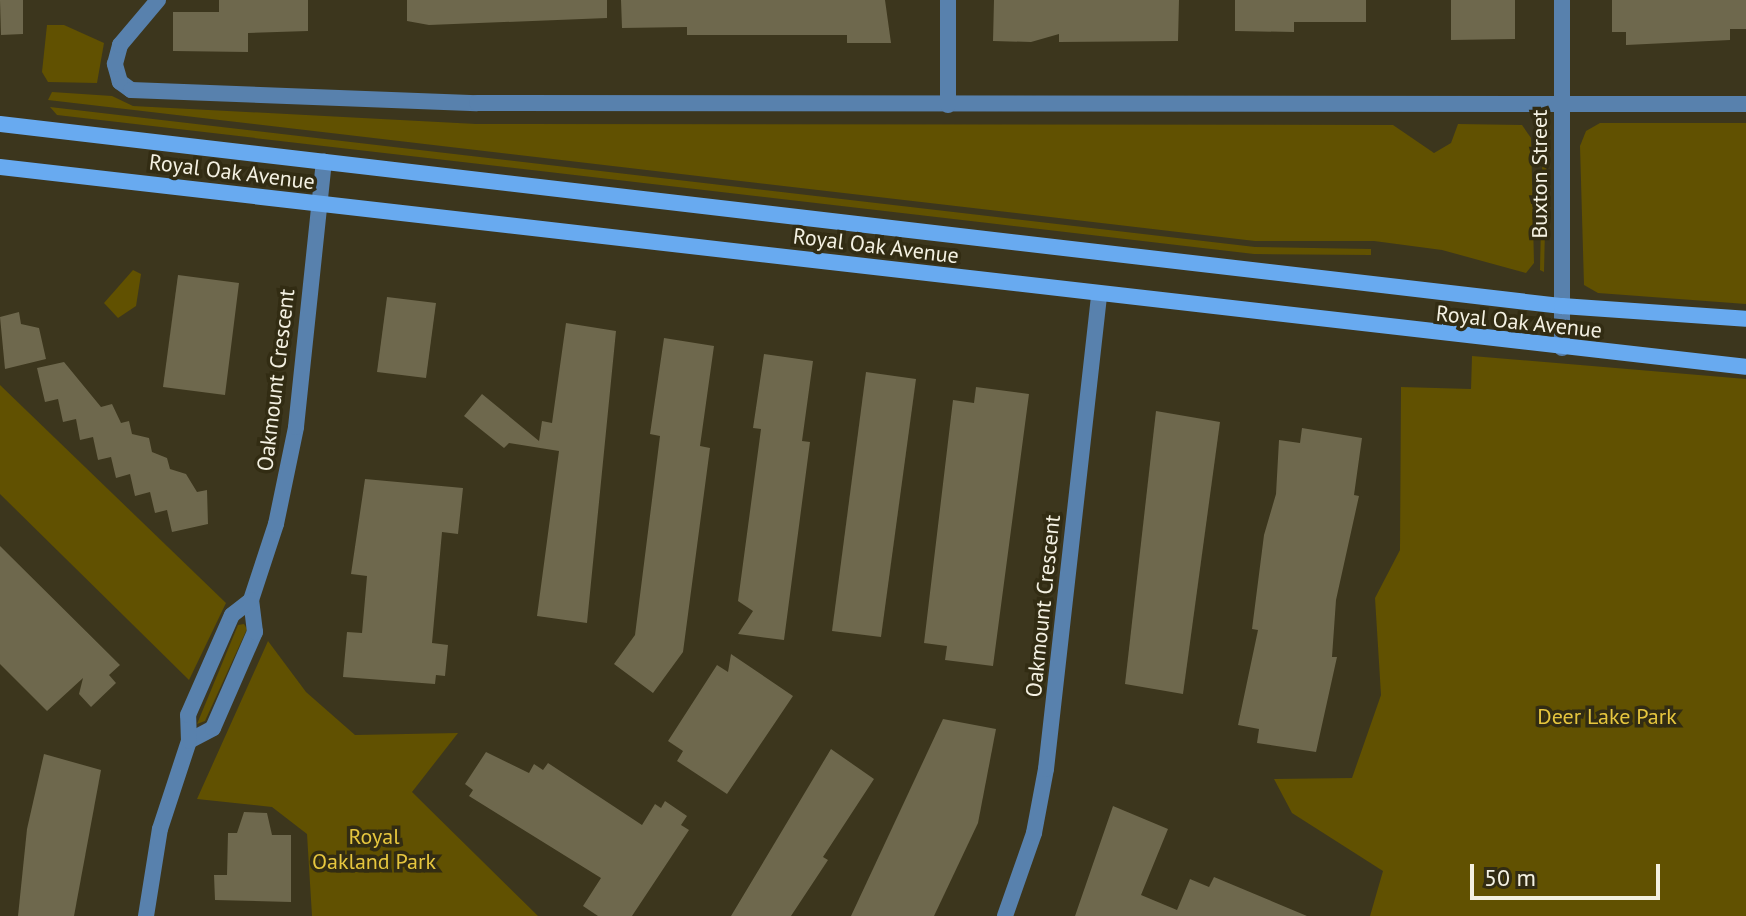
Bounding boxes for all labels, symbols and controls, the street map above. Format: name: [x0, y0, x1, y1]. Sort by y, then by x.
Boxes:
street label: Buxton Street: [1527, 109, 1553, 239]
street label: Royal Oak Avenue: [147, 149, 317, 195]
street label: Royal Oak Avenue: [791, 223, 961, 269]
street label: Oakmount Crescent: [252, 287, 300, 473]
street label: Royal Oak Avenue: [1434, 300, 1604, 344]
street label: Oakmount Crescent: [1020, 513, 1066, 699]
park label: Deer Lake Park: [1537, 704, 1677, 730]
park label: Royal Oakland Park: [312, 823, 436, 874]
scale bar: [1474, 848, 1664, 898]
text: 50 m: [1484, 862, 1536, 893]

